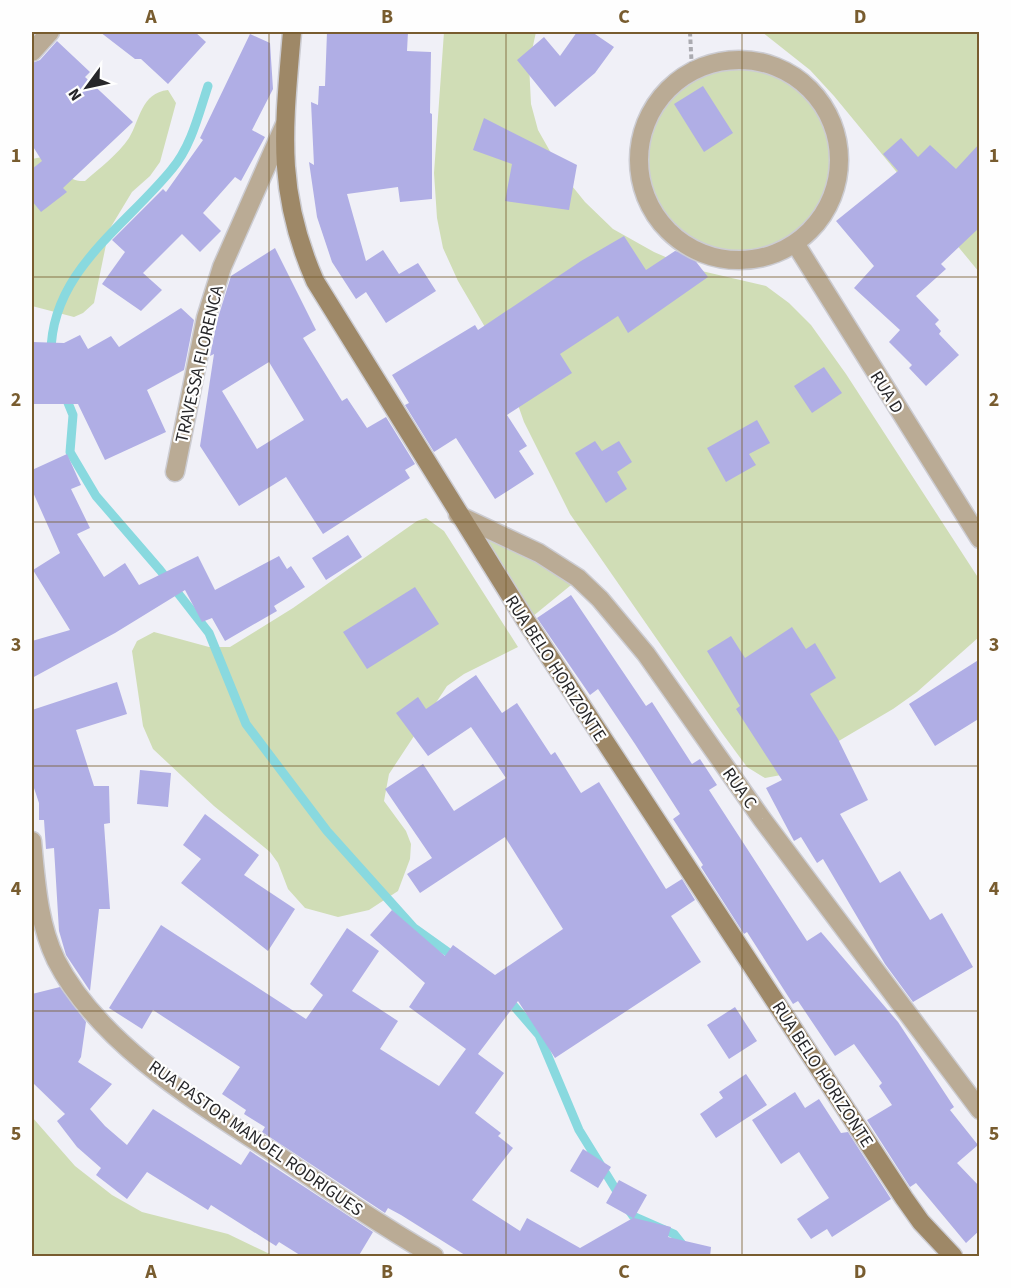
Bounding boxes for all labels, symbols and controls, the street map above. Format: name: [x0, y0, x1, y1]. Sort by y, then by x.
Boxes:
text: A: [144, 3, 157, 31]
text: B: [381, 3, 393, 31]
text: C: [618, 3, 630, 31]
text: D: [854, 3, 866, 31]
north arrow: [57, 57, 117, 117]
text: N: [63, 84, 87, 105]
text: 1: [11, 142, 21, 170]
text: 1: [989, 142, 999, 170]
street label: TRAVESSA FLORENCA: [169, 283, 230, 445]
street label: RUA D: [864, 366, 909, 418]
text: 2: [11, 386, 21, 414]
text: 2: [989, 386, 999, 414]
street label: RUA BELO HORIZONTE: [499, 590, 612, 746]
text: 3: [11, 631, 21, 659]
text: 3: [989, 631, 999, 659]
street label: RUA C: [716, 763, 763, 814]
text: 4: [11, 875, 22, 903]
text: 4: [989, 875, 1000, 903]
street label: RUA BELO HORIZONTE: [766, 996, 879, 1152]
street label: RUA PASTOR MANOEL RODRIGUES: [143, 1055, 368, 1222]
text: 5: [11, 1120, 21, 1148]
text: 5: [989, 1120, 999, 1148]
text: A: [144, 1258, 157, 1286]
text: B: [381, 1258, 393, 1286]
text: C: [618, 1258, 630, 1286]
text: D: [854, 1258, 866, 1286]

